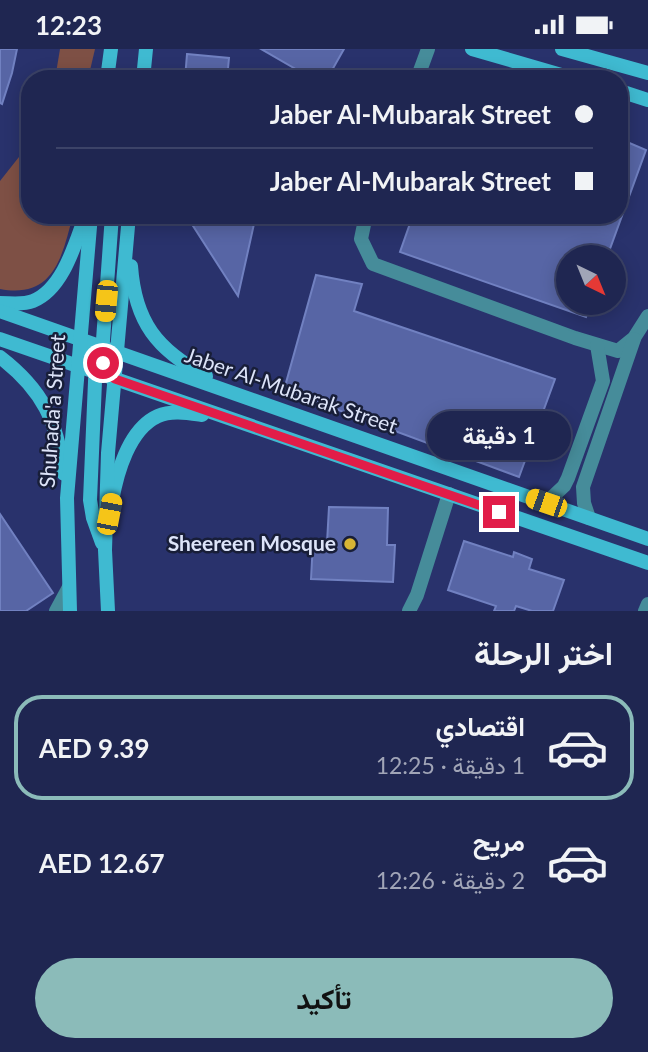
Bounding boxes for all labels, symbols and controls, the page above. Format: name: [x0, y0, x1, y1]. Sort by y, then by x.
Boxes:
text: 12:23: [35, 9, 102, 41]
text: Jaber Al-Mubarak Street: [270, 98, 551, 130]
text: Jaber Al-Mubarak Street: [270, 165, 551, 197]
north arrow: [556, 245, 626, 315]
map controls: [556, 245, 626, 315]
car: [94, 279, 119, 323]
street label: Shuhada'a Street: [34, 333, 69, 489]
street label: Jaber Al-Mubarak Street: [182, 341, 401, 438]
route start: [87, 347, 119, 379]
callout: 1 دقيقة: [427, 411, 571, 459]
text: 1 دقيقة: [462, 421, 536, 449]
car: [523, 486, 570, 520]
car: [95, 491, 124, 537]
route end: [483, 496, 515, 528]
place label: Sheereen Mosque: [168, 530, 336, 555]
marker: Sheereen Mosque: [342, 536, 358, 552]
text: اختر الرحلة: [474, 633, 613, 672]
text: اقتصادي: [436, 710, 525, 742]
icon: car: [546, 716, 609, 779]
text: AED 9.39: [39, 732, 150, 764]
text: 1 دقيقة · 12:25: [376, 751, 525, 779]
text: مريح: [473, 825, 525, 857]
icon: car: [546, 831, 609, 894]
text: AED 12.67: [39, 847, 165, 879]
text: 2 دقيقة · 12:26: [376, 866, 525, 894]
button: تأكيد: [35, 958, 613, 1038]

